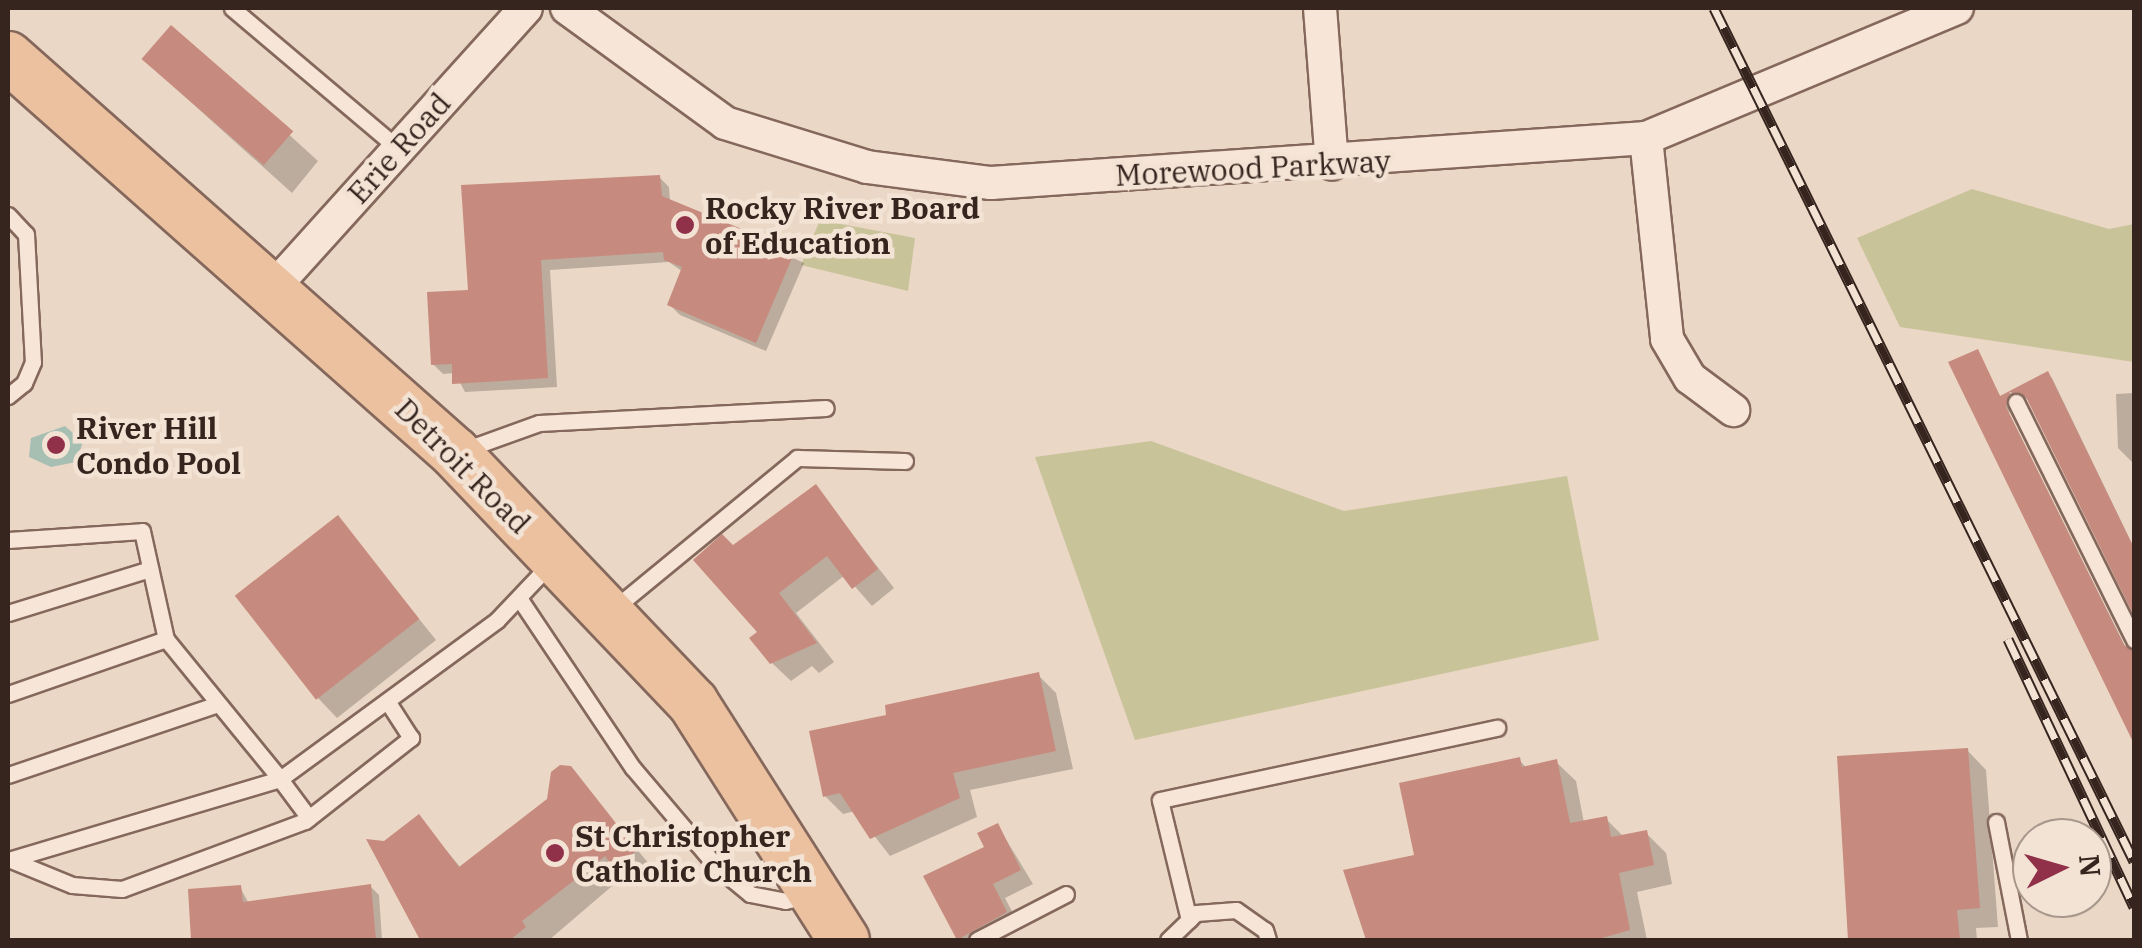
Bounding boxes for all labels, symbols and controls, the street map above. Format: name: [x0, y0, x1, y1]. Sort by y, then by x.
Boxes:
street label: Erie Road: [340, 85, 458, 211]
street label: Morewood Parkway: [1114, 143, 1392, 193]
place label: Rocky River Board of Education: [705, 190, 980, 260]
marker: Rocky River Board of Education: [674, 214, 696, 236]
street label: Detroit Road: [388, 391, 538, 541]
place label: River Hill Condo Pool: [76, 410, 241, 480]
marker: River Hill Condo Pool: [45, 434, 67, 456]
place label: St Christopher Catholic Church: [575, 818, 812, 888]
north arrow: [2012, 818, 2112, 918]
marker: St Christopher Catholic Church: [544, 842, 566, 864]
text: N: [2071, 853, 2110, 878]

